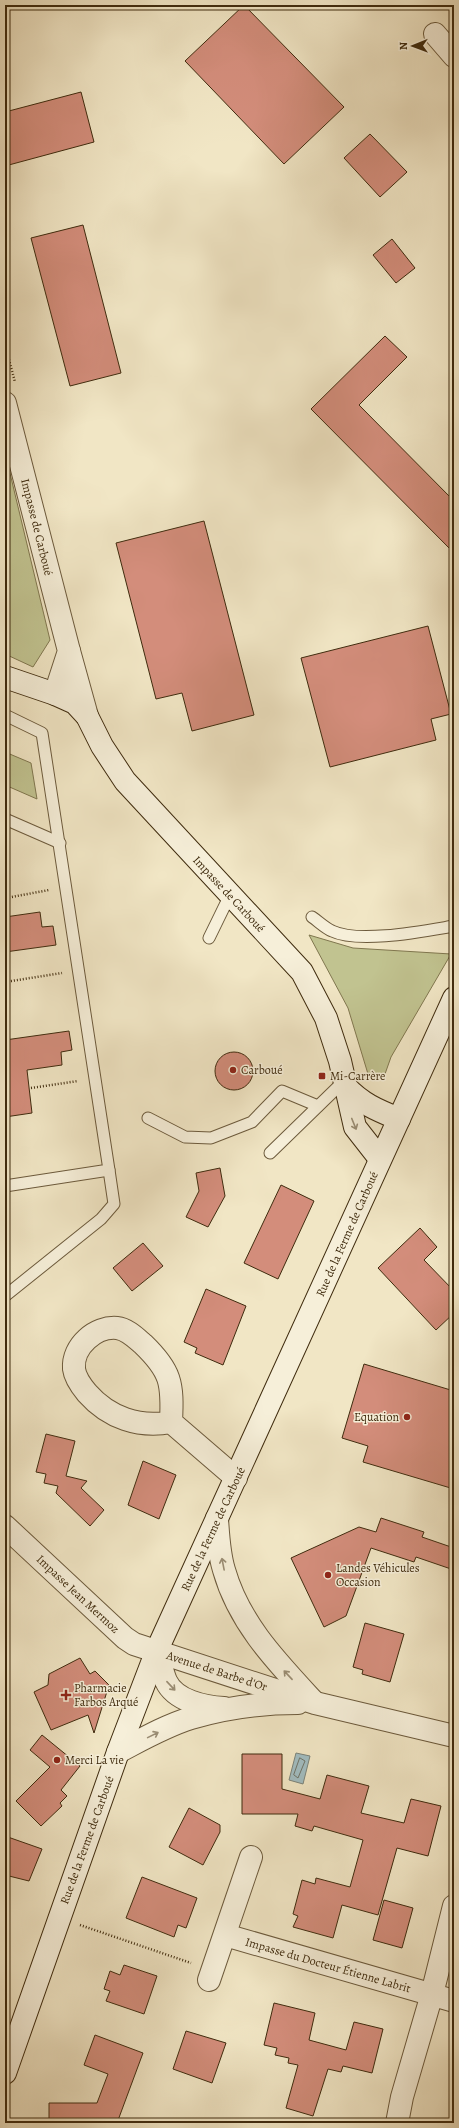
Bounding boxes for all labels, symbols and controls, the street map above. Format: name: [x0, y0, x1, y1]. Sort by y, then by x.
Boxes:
north arrow: [393, 26, 433, 66]
text: N: [396, 42, 411, 50]
street label: Impasse de Carboué: [17, 477, 57, 577]
street label: Impasse de Carboué: [189, 852, 269, 936]
place label: Carboué: [241, 1062, 283, 1078]
marker: Carboué: [228, 1065, 238, 1075]
place label: Mi-Carrère: [330, 1068, 385, 1084]
marker: Mi-Carrère: [317, 1071, 327, 1081]
one-way arrow: [351, 1117, 359, 1129]
street label: Rue de la Ferme de Carboué: [312, 1169, 382, 1299]
place label: Equation: [354, 1409, 399, 1425]
marker: Equation: [402, 1412, 412, 1422]
street label: Rue de la Ferme de Carboué: [177, 1464, 249, 1594]
street label: Impasse Jean Mermoz: [33, 1551, 123, 1637]
one-way arrow: [219, 1558, 227, 1571]
place label: Landes Véhicules Occasion: [336, 1560, 420, 1590]
marker: Landes Véhicules Occasion: [323, 1570, 333, 1580]
street label: Avenue de Barbe d'Or: [164, 1647, 270, 1695]
one-way arrow: [283, 1670, 293, 1680]
place label: Pharmacie Farbos Arqué: [74, 1680, 138, 1710]
one-way arrow: [166, 1681, 176, 1691]
marker: Pharmacie Farbos Arqué: [61, 1690, 71, 1700]
one-way arrow: [146, 1730, 158, 1738]
place label: Merci La vie: [65, 1752, 124, 1768]
marker: Merci La vie: [52, 1755, 62, 1765]
street label: Rue de la Ferme de Carboué: [56, 1774, 118, 1906]
street label: Impasse du Docteur Étienne Labrit: [243, 1934, 413, 1996]

